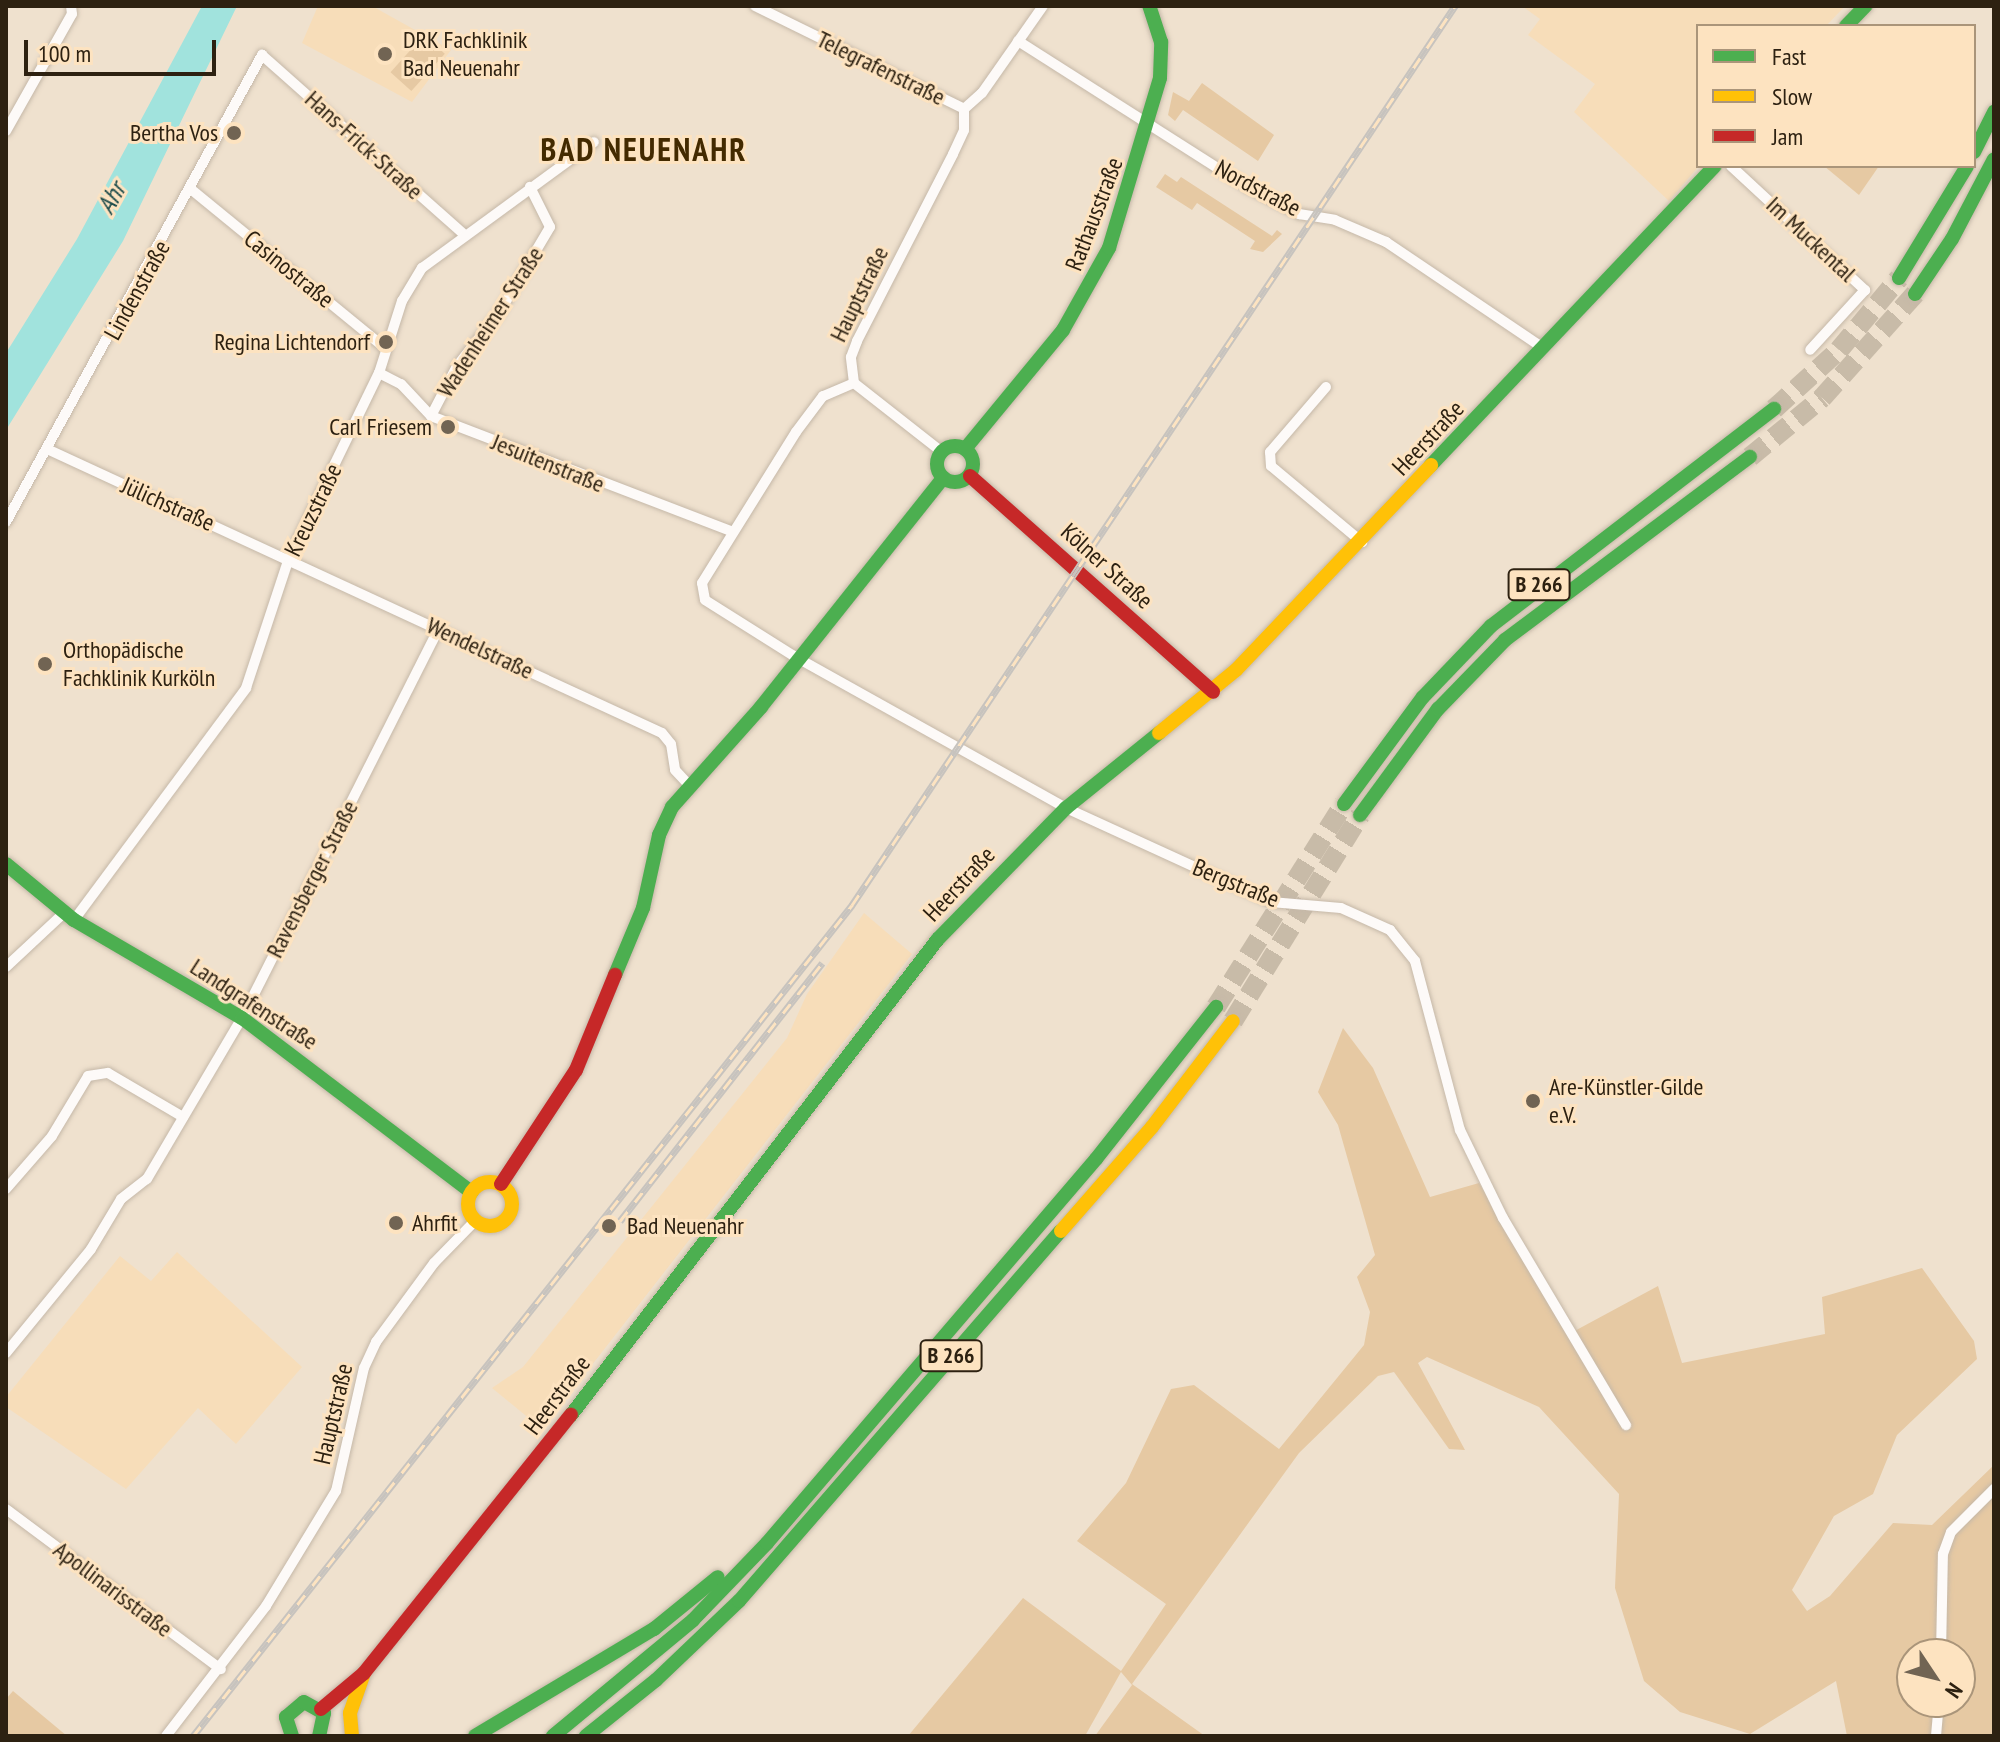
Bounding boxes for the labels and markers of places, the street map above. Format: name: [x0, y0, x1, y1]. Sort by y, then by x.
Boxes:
place label: DRK Fachklinik Bad Neuenahr: [403, 26, 528, 82]
marker: DRK Fachklinik Bad Neuenahr: [374, 43, 396, 65]
place label: Bertha Vos: [129, 119, 218, 147]
marker: Bertha Vos: [225, 124, 243, 142]
place label: Regina Lichtendorf: [214, 328, 370, 356]
marker: Regina Lichtendorf: [377, 333, 395, 351]
place label: Carl Friesem: [329, 413, 432, 441]
marker: Carl Friesem: [439, 418, 457, 436]
place label: Orthopädische Fachklinik Kurköln: [63, 636, 216, 692]
marker: Orthopädische Fachklinik Kurköln: [34, 653, 56, 675]
place label: Are-Künstler-Gilde e.V.: [1549, 1073, 1703, 1129]
marker: Are-Künstler-Gilde e.V.: [1524, 1092, 1542, 1110]
place label: Ahrfit: [412, 1209, 458, 1237]
place label: Bad Neuenahr: [627, 1212, 744, 1240]
marker: Ahrfit: [387, 1214, 405, 1232]
marker: Bad Neuenahr: [598, 1215, 620, 1237]

